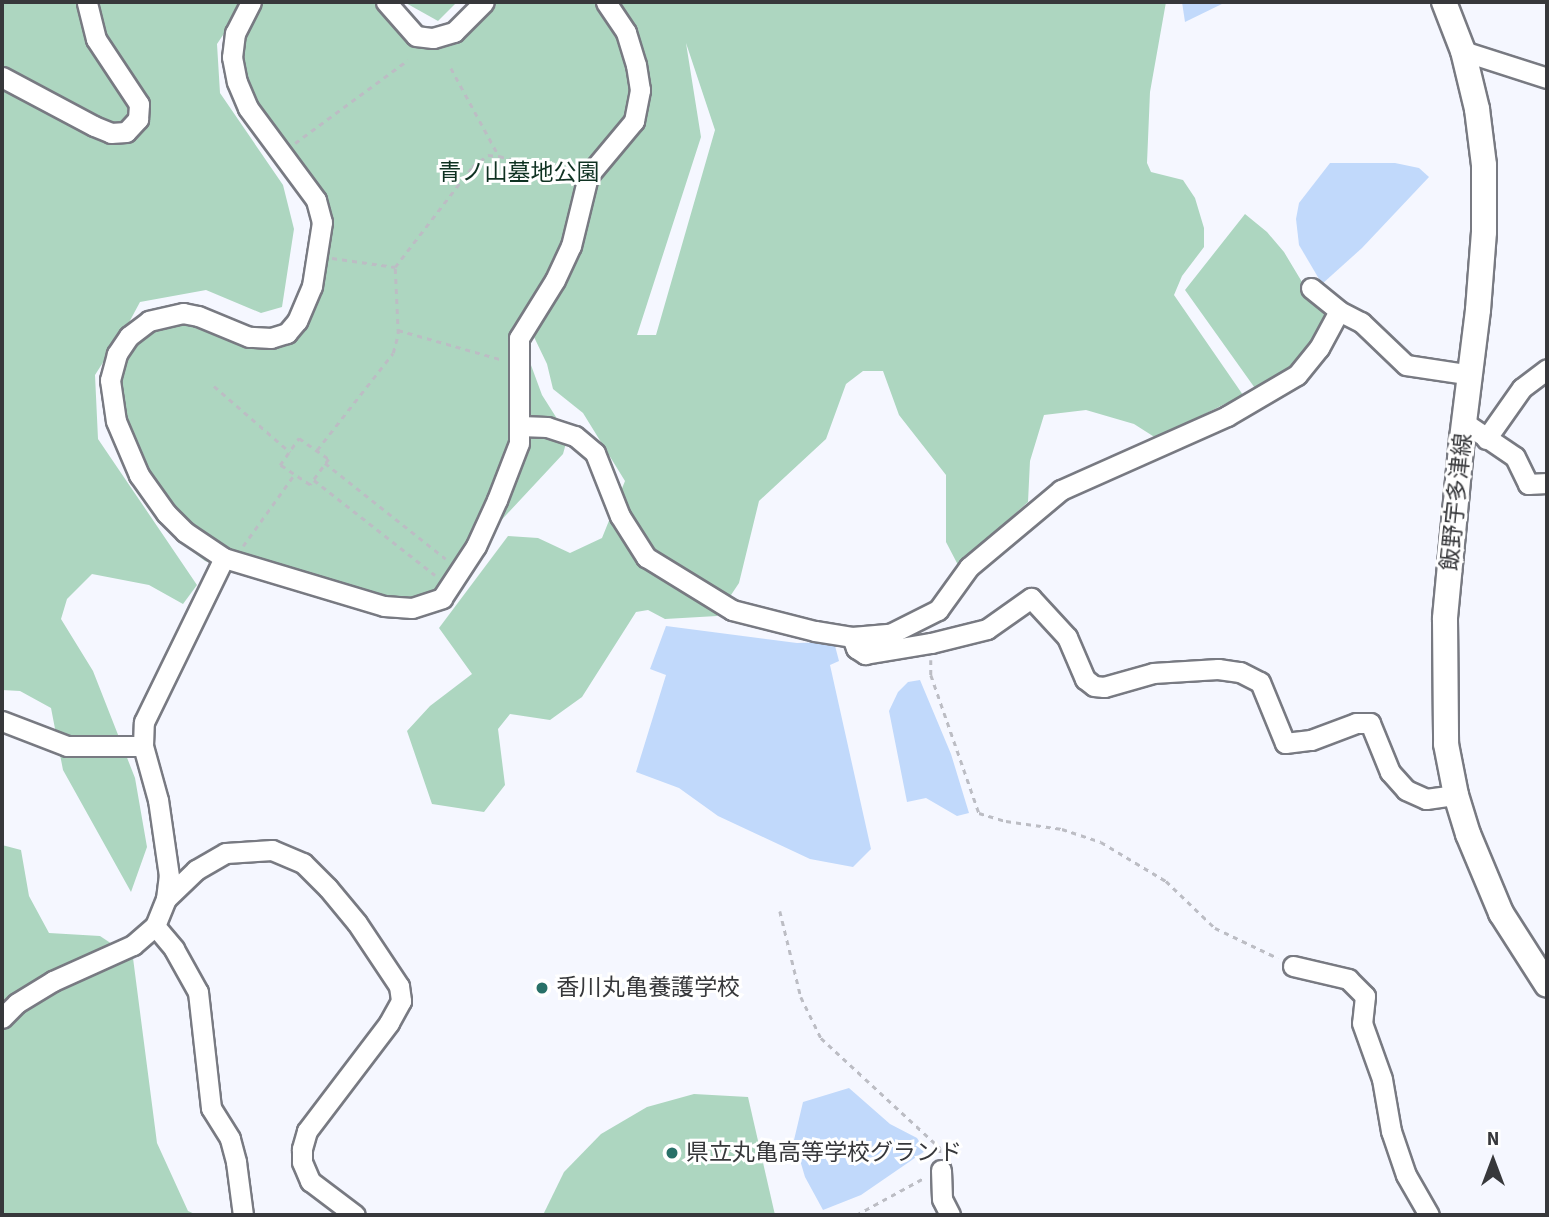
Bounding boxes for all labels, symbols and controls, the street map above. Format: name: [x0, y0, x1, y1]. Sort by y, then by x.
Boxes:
park label: 青ノ山墓地公園: [439, 159, 599, 187]
street label: 飯野宇多津線: [1436, 432, 1478, 572]
place label: 香川丸亀養護学校: [556, 974, 740, 1002]
marker: 香川丸亀養護学校: [534, 980, 550, 996]
north arrow: [1458, 1126, 1528, 1196]
text: N: [1487, 1126, 1499, 1153]
place label: 県立丸亀高等学校グランド: [686, 1139, 962, 1167]
marker: 県立丸亀高等学校グランド: [664, 1145, 680, 1161]

